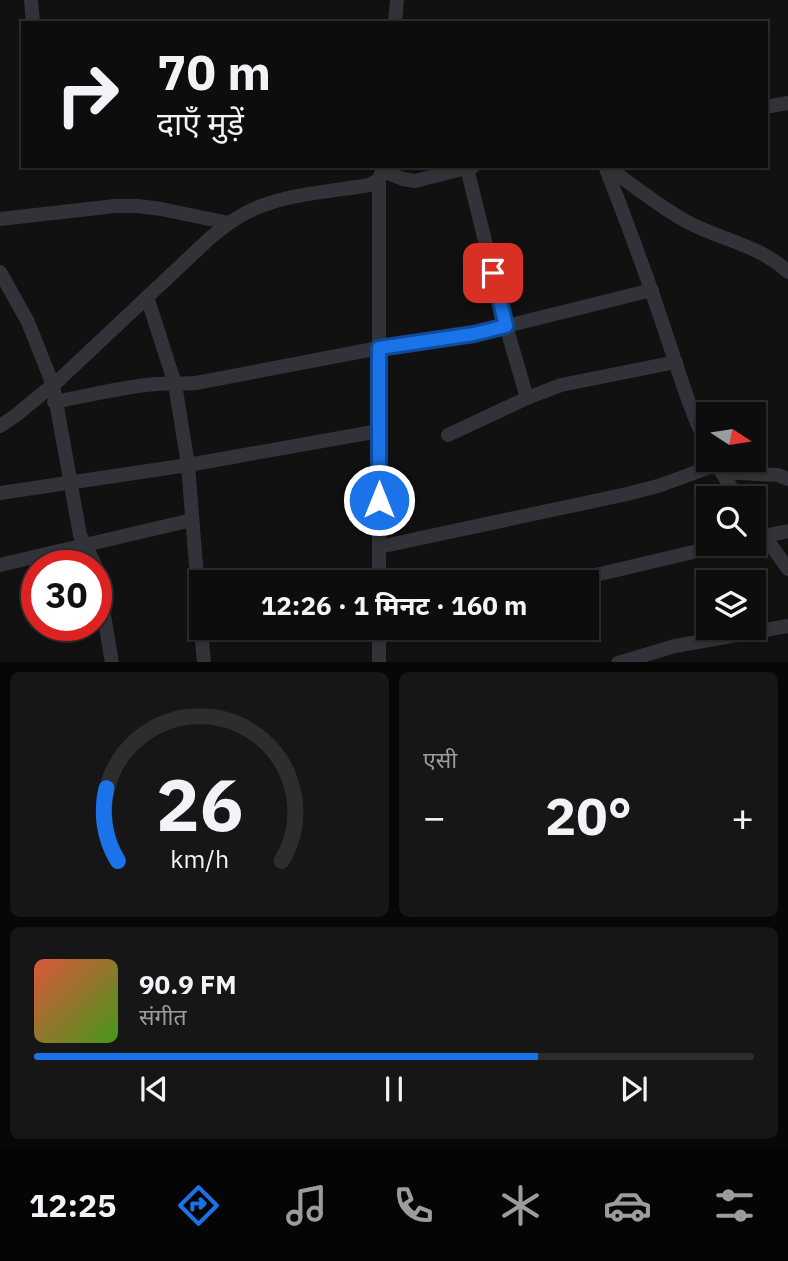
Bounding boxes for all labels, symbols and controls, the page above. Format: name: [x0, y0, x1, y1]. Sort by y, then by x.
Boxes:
text: 70 m: [157, 40, 271, 103]
icon: right: [42, 49, 133, 140]
text: दाएँ मुड़ें: [157, 102, 244, 144]
pin: [463, 243, 523, 303]
icon: arrive: [474, 254, 512, 292]
north arrow: [696, 402, 766, 472]
map controls: [696, 402, 766, 640]
position arrow: [342, 463, 416, 537]
button: search: [696, 486, 766, 556]
speed limit sign: 30: [21, 550, 112, 641]
button: layers: [696, 570, 766, 640]
text: 12:26 · 1 मिनट · 160 m: [261, 588, 527, 622]
text: एसी: [423, 744, 457, 774]
text: 26: [156, 756, 243, 851]
text: 20°: [545, 782, 632, 849]
text: −: [423, 792, 446, 841]
text: +: [731, 792, 754, 841]
text: km/h: [170, 841, 229, 874]
text: 90.9 FM: [139, 967, 237, 1001]
text: संगीत: [139, 1001, 187, 1031]
icon: previous: [135, 1070, 173, 1108]
icon: pause: [375, 1070, 413, 1108]
icon: next: [615, 1070, 653, 1108]
icon: directions: [174, 1181, 223, 1230]
icon: music: [282, 1181, 331, 1230]
icon: phone: [389, 1181, 438, 1230]
icon: climate: [496, 1181, 545, 1230]
icon: car: [603, 1181, 652, 1230]
icon: filters: [710, 1181, 759, 1230]
text: 12:25: [29, 1184, 116, 1226]

